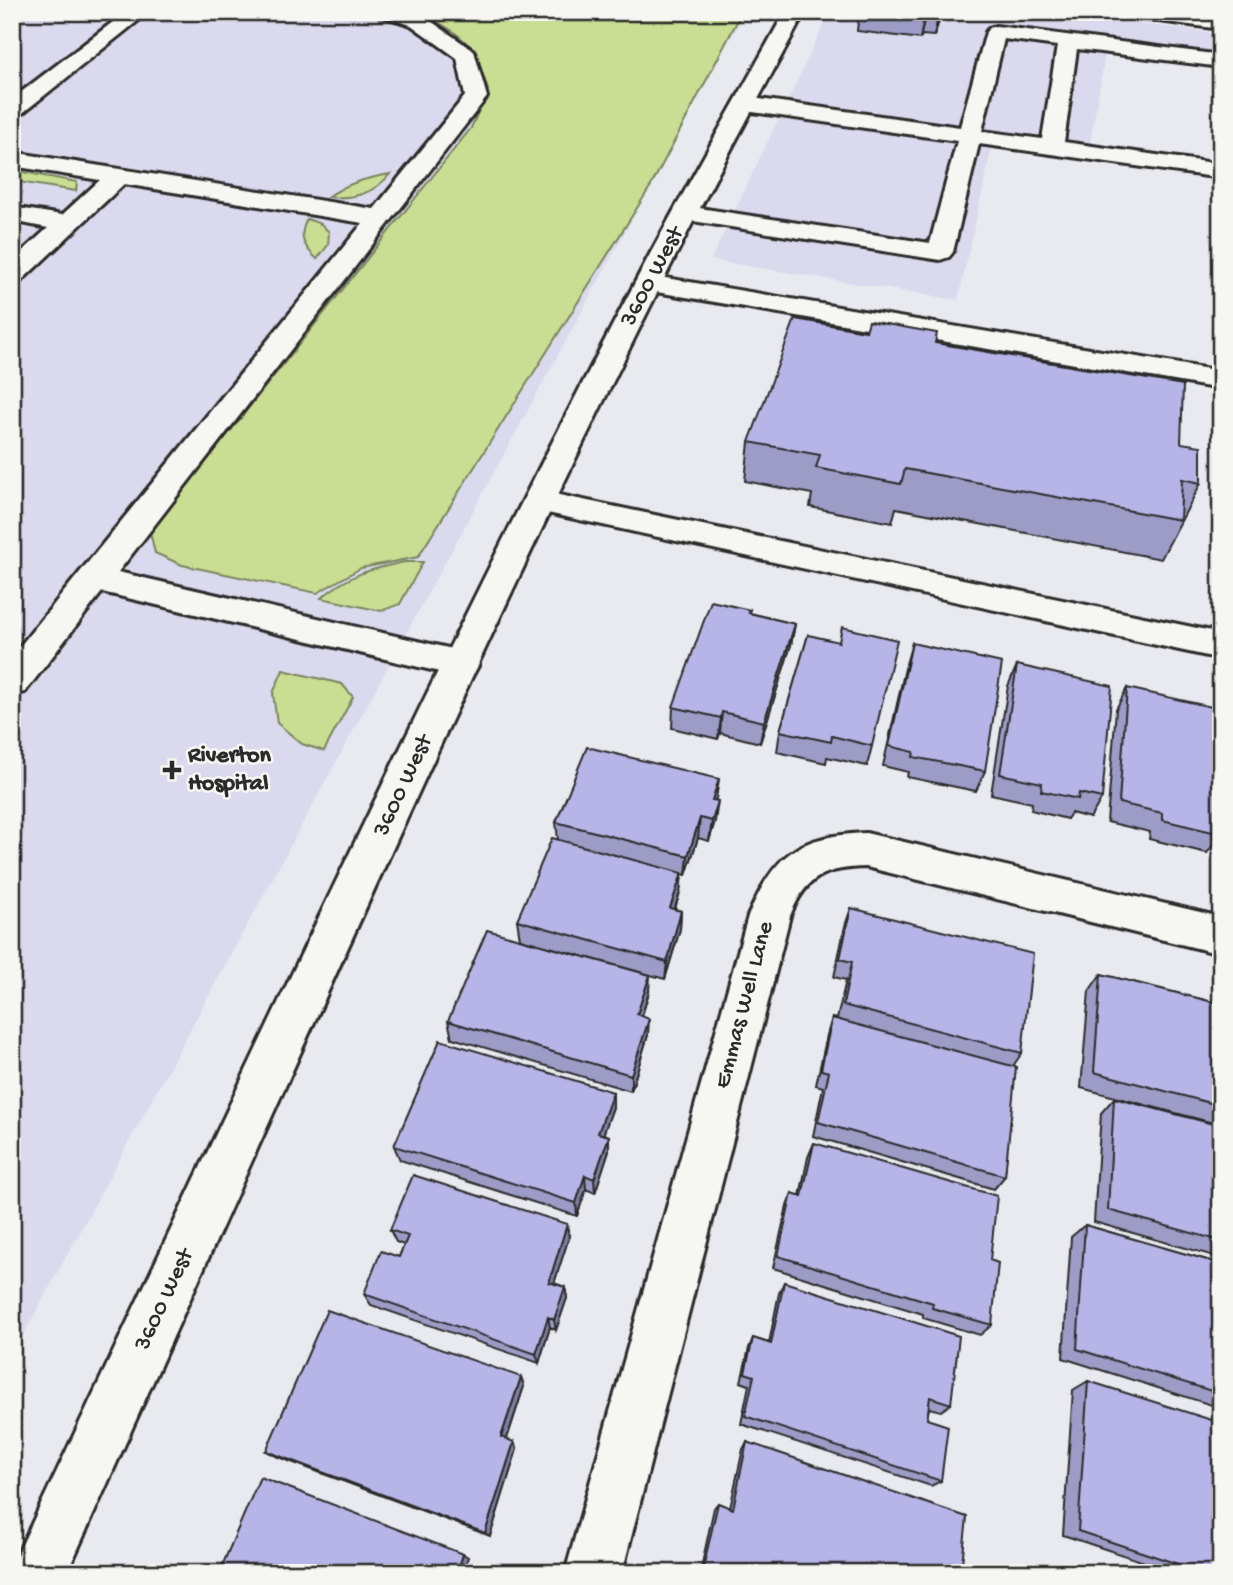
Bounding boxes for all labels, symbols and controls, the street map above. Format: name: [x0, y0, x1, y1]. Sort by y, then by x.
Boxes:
street label: 3600 West: [614, 220, 692, 333]
street label: 3600 West: [367, 728, 441, 842]
place label: Riverton Hospital: [187, 742, 271, 799]
marker: Riverton Hospital: [162, 760, 182, 780]
street label: Emmas Well Lane: [709, 918, 781, 1092]
street label: 3600 West: [128, 1242, 202, 1356]

